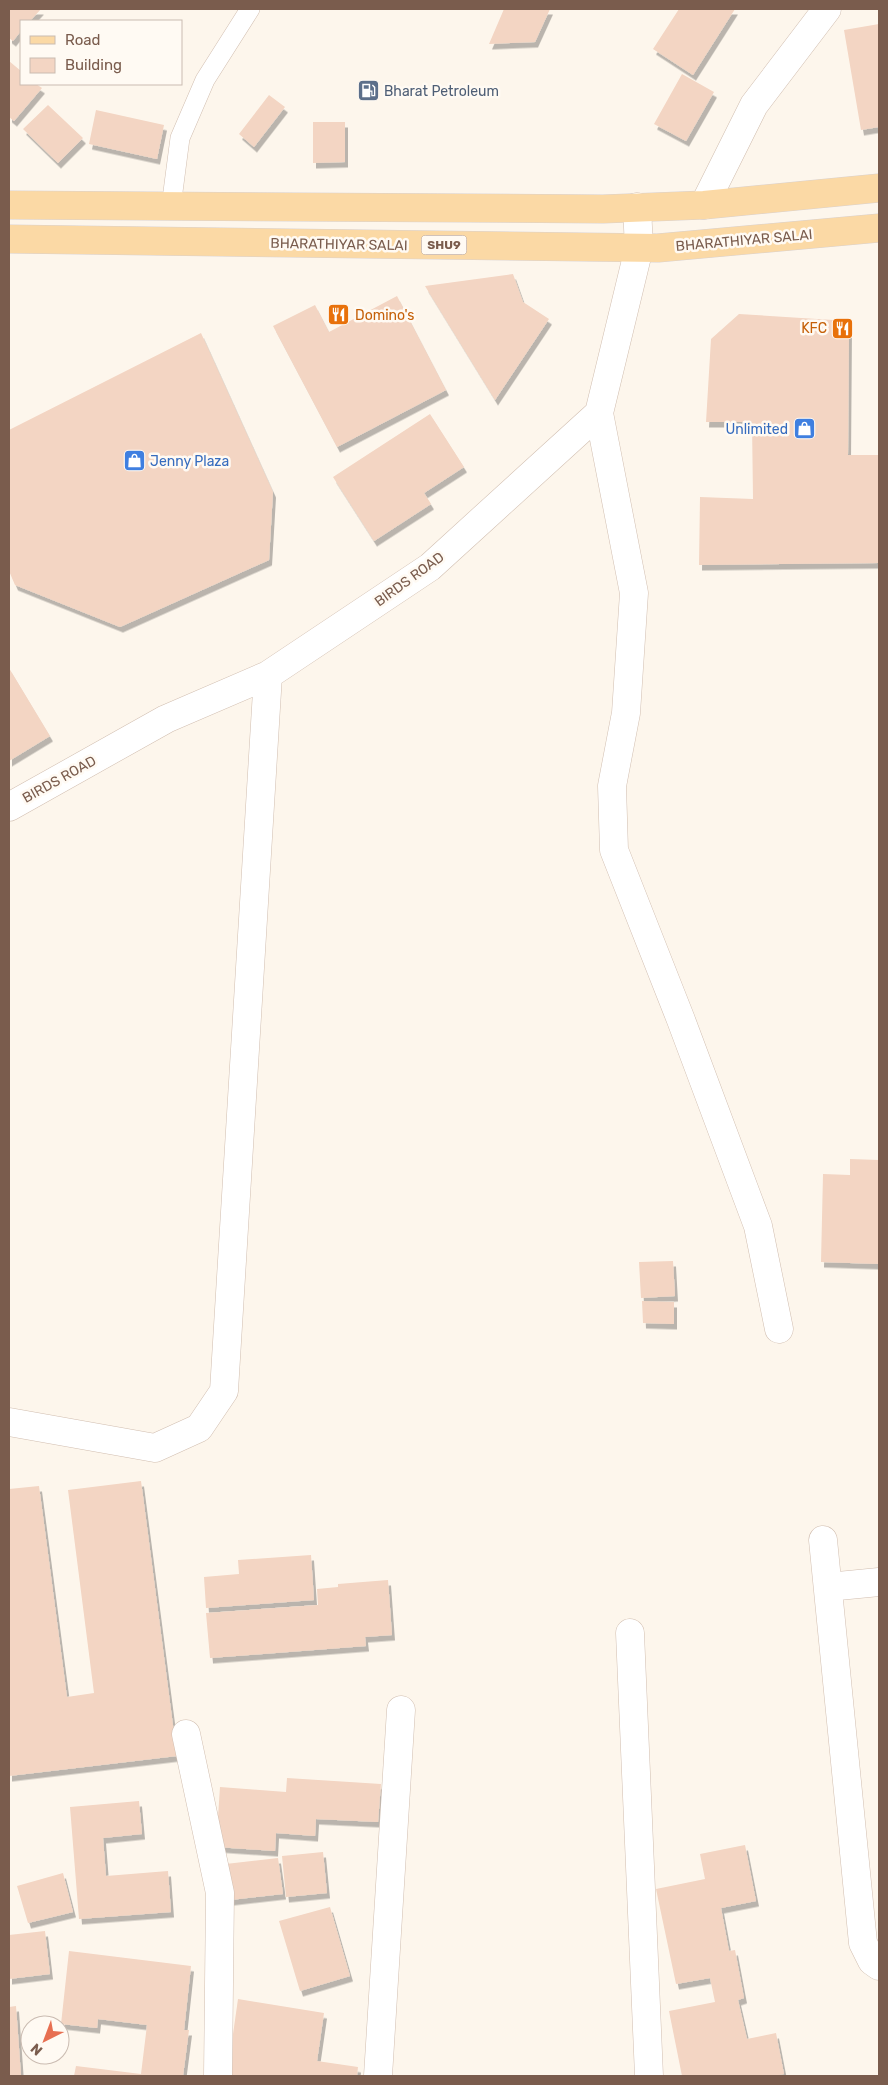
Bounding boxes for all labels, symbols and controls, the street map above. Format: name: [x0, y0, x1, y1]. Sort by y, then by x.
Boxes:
legend: [20, 20, 182, 85]
text: Road: [65, 31, 101, 49]
text: Building: [65, 56, 122, 74]
fuel station icon: Bharat Petroleum: [356, 79, 380, 103]
place label: Bharat Petroleum: [384, 83, 499, 100]
street label: BHARATHIYAR SALAI: [675, 226, 813, 255]
street label: BHARATHIYAR SALAI: [270, 235, 408, 254]
road number: SHU9: [422, 236, 466, 254]
restaurant icon: Domino's: [327, 303, 351, 327]
place label: Domino's: [355, 307, 415, 324]
restaurant icon: KFC: [831, 316, 855, 340]
place label: KFC: [801, 320, 827, 337]
shop icon: Unlimited: [792, 417, 816, 441]
place label: Unlimited: [725, 421, 788, 438]
shop icon: Jenny Plaza: [122, 449, 146, 473]
place label: Jenny Plaza: [150, 453, 229, 470]
street label: BIRDS ROAD: [371, 549, 447, 610]
street label: BIRDS ROAD: [19, 752, 99, 807]
north arrow: [20, 2015, 70, 2065]
text: N: [27, 2040, 46, 2059]

